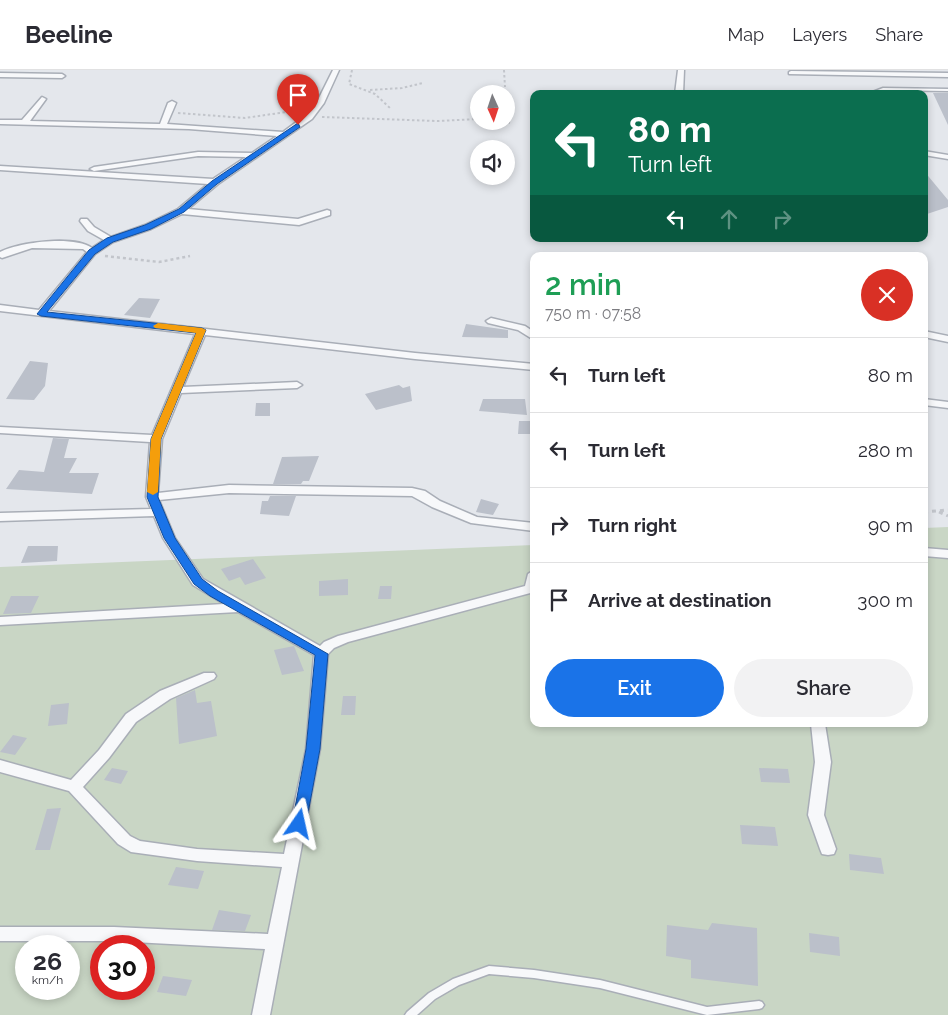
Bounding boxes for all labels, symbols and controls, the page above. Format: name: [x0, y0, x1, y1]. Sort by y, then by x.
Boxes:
text: Beeline: [25, 20, 113, 49]
text: Map: [728, 24, 764, 45]
text: Layers: [792, 24, 847, 45]
text: Share: [875, 24, 923, 45]
pin: [277, 74, 319, 125]
icon: arrive: [284, 81, 312, 109]
north arrow: [470, 85, 515, 130]
map controls: [470, 85, 515, 185]
text: 80 m: [628, 109, 712, 150]
icon: left: [545, 110, 610, 175]
button: sound: [470, 140, 515, 185]
text: Turn left: [628, 151, 712, 177]
icon: left: [662, 205, 690, 233]
icon: ahead: [715, 205, 743, 233]
icon: right: [768, 205, 796, 233]
text: 2 min: [545, 267, 622, 302]
button: close: [861, 269, 913, 321]
text: 750 m · 07:58: [545, 304, 641, 323]
icon: left: [545, 361, 573, 389]
text: Turn left: [588, 364, 665, 386]
text: 80 m: [868, 364, 913, 386]
icon: left: [545, 436, 573, 464]
text: Turn left: [588, 439, 665, 461]
text: 280 m: [858, 439, 913, 461]
icon: right: [545, 511, 573, 539]
text: Turn right: [588, 514, 677, 536]
text: 90 m: [868, 514, 913, 536]
icon: arrive: [545, 586, 573, 614]
text: Arrive at destination: [588, 589, 772, 611]
text: 300 m: [857, 589, 913, 611]
button: Exit: [545, 659, 724, 717]
button: Share: [734, 659, 913, 717]
position arrow: [272, 797, 324, 849]
speed limit sign: 30: [90, 935, 155, 1000]
text: 26: [33, 946, 62, 976]
text: km/h: [32, 973, 63, 987]

